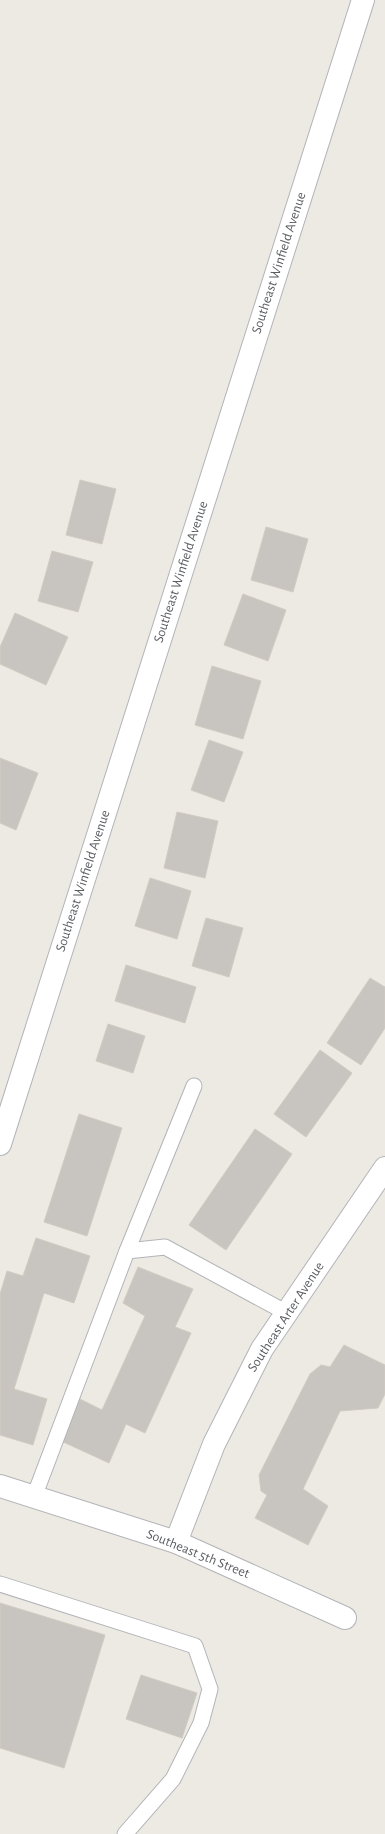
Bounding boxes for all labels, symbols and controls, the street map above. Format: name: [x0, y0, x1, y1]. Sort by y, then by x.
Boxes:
street label: Southeast Winfield Avenue: [249, 190, 309, 336]
street label: Southeast Winfield Avenue: [151, 499, 211, 645]
street label: Southeast Winfield Avenue: [53, 808, 113, 954]
street label: Southeast Arter Avenue: [245, 1260, 327, 1374]
street label: Southeast 5th Street: [144, 1527, 252, 1581]

